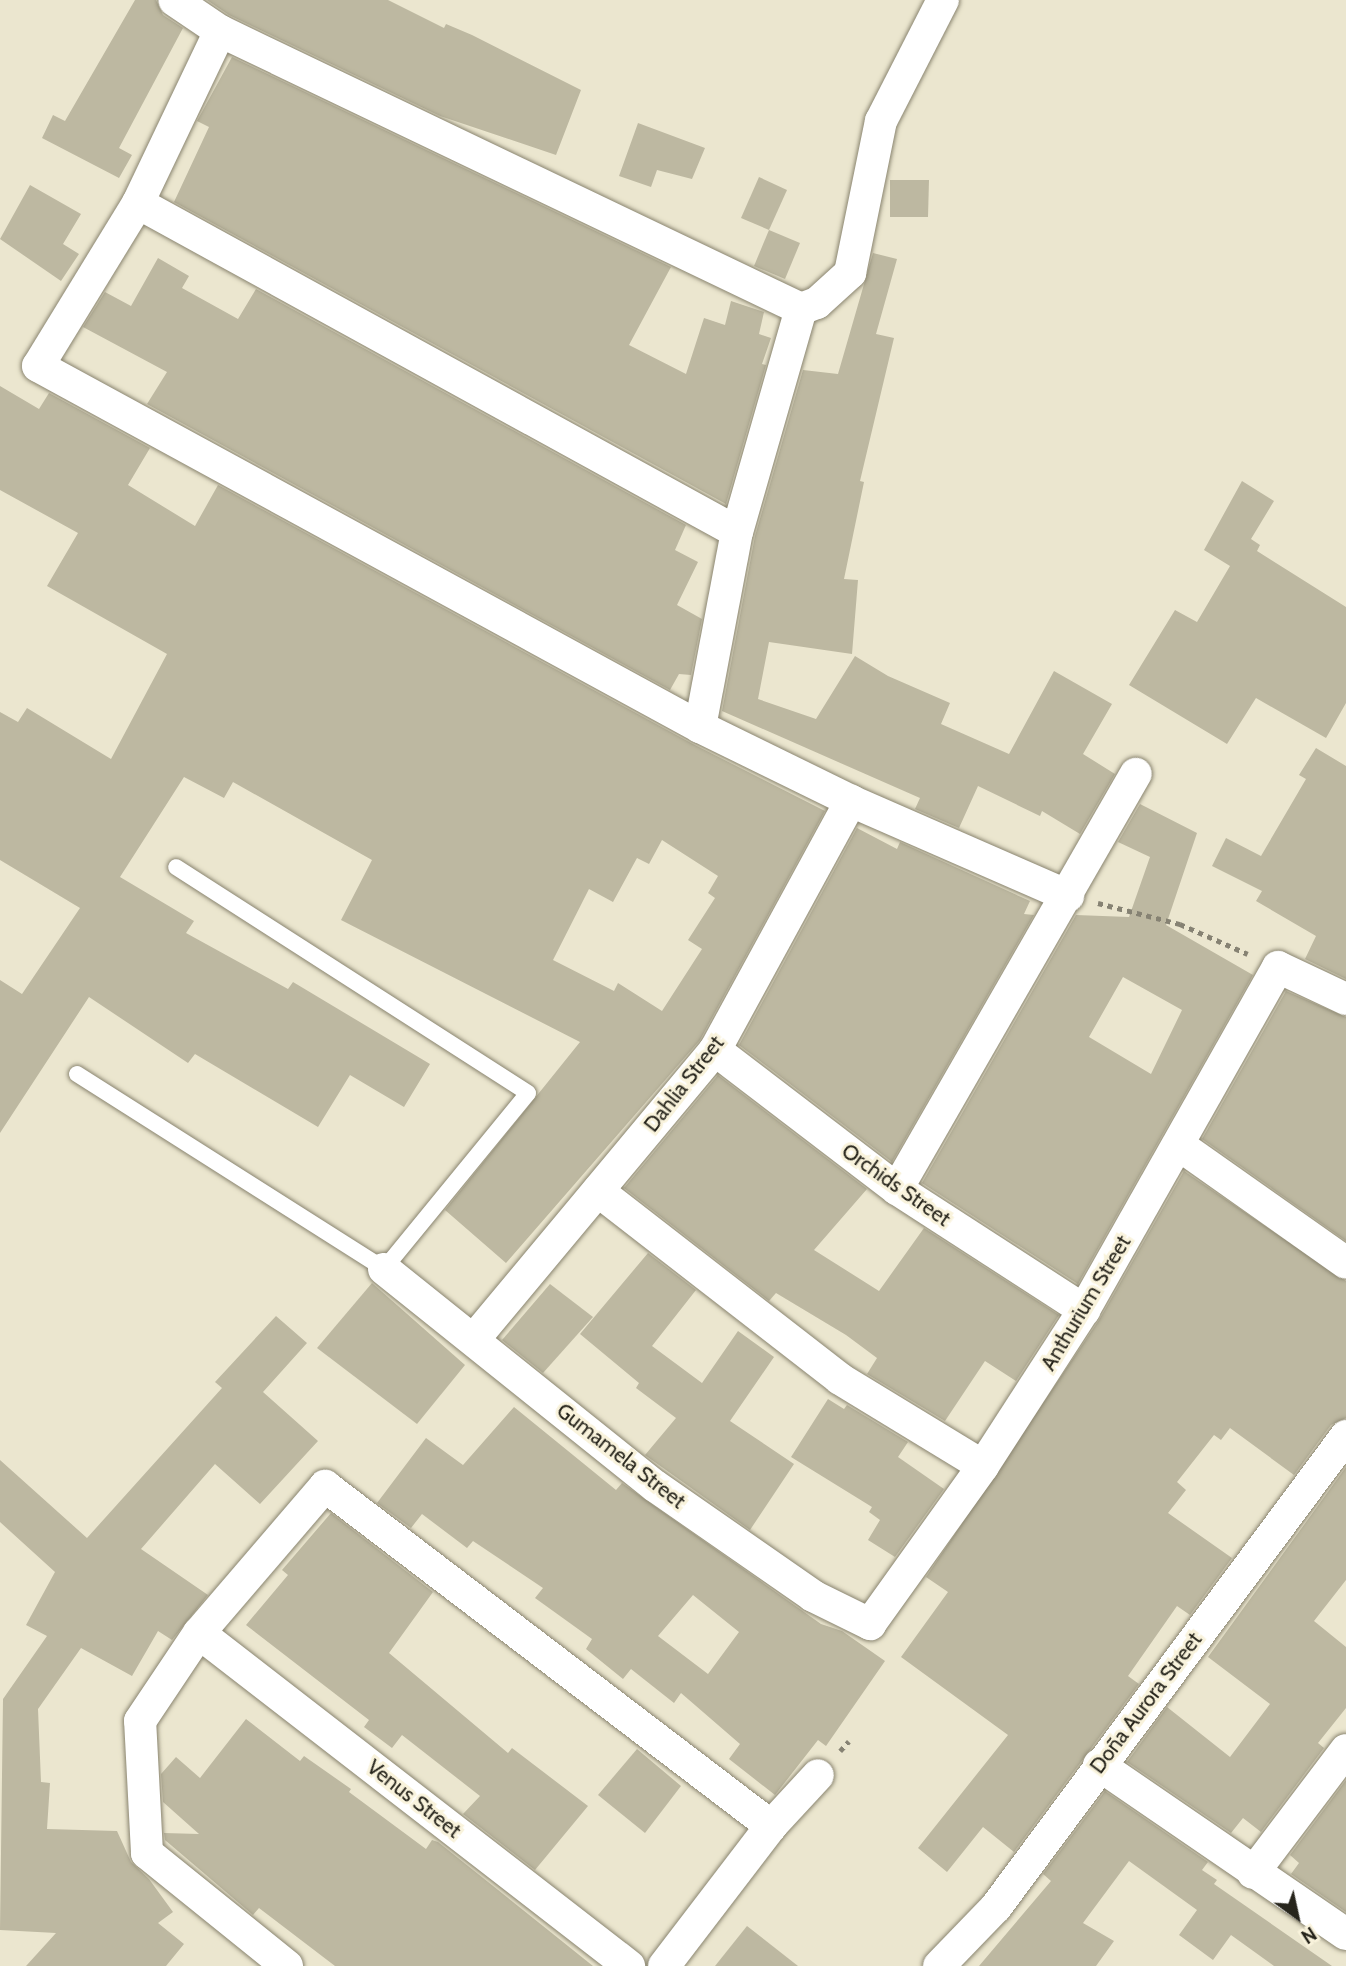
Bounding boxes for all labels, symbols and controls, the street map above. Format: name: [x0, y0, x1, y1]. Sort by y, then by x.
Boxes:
street label: Dahlia Street: [639, 1031, 729, 1137]
street label: Orchids Street: [837, 1138, 955, 1232]
street label: Anthurium Street: [1036, 1231, 1136, 1375]
street label: Gumamela Street: [552, 1398, 690, 1514]
street label: Doña Aurora Street: [1085, 1627, 1207, 1779]
street label: Venus Street: [362, 1754, 466, 1844]
north arrow: [1262, 1882, 1332, 1952]
text: N: [1297, 1922, 1321, 1948]

